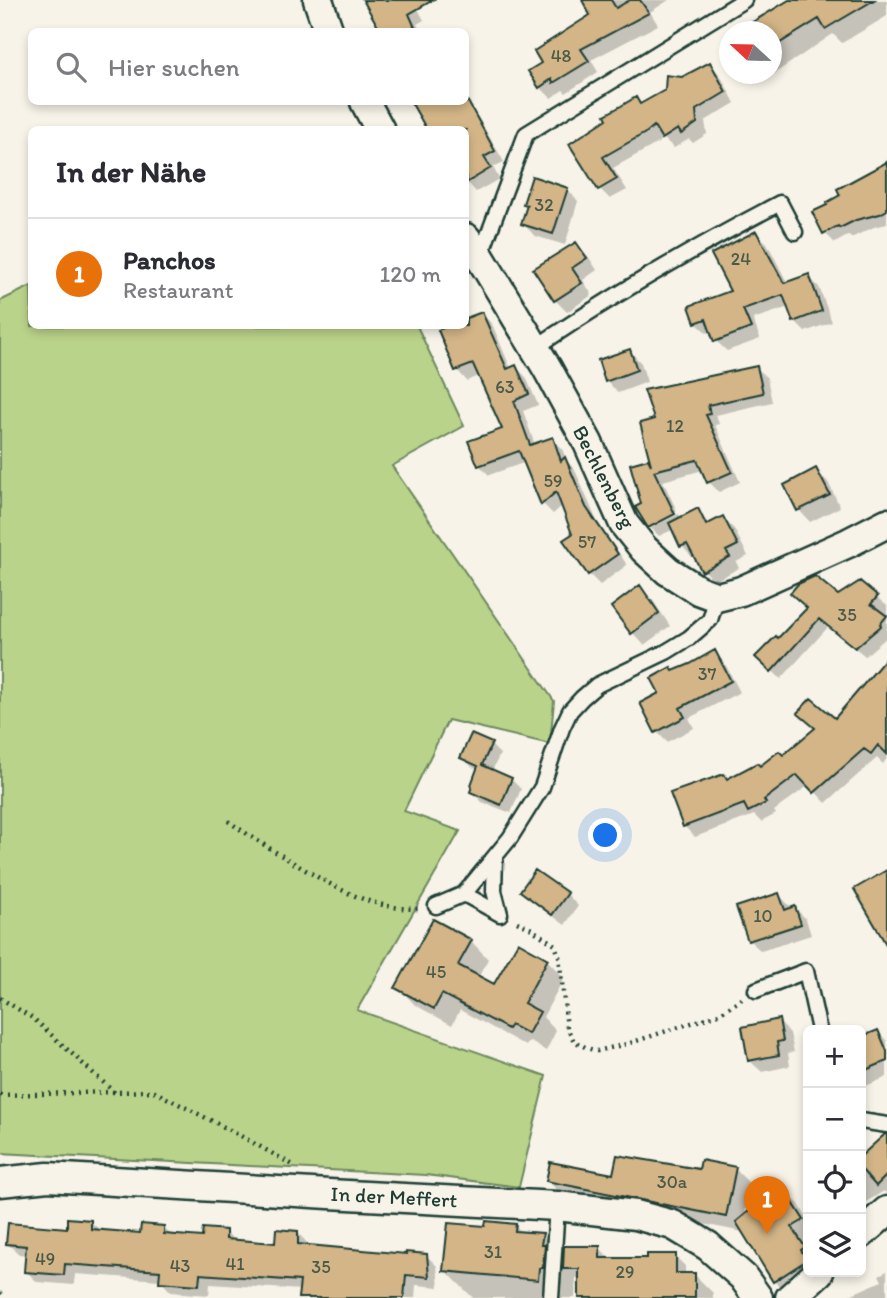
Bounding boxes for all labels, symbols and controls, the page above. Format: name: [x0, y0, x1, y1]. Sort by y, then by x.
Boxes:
north arrow: [719, 21, 782, 84]
search box: [28, 28, 469, 105]
house number: 48: [551, 45, 571, 67]
icon: search: [52, 48, 90, 86]
text: Hier suchen: [108, 51, 240, 83]
text: In der Nähe: [56, 153, 206, 190]
house number: 32: [534, 194, 554, 216]
text: Panchos: [123, 244, 216, 276]
house number: 24: [731, 248, 751, 270]
text: 1: [74, 260, 84, 288]
text: 120 m: [380, 260, 441, 288]
text: Restaurant: [123, 276, 233, 304]
house number: 63: [495, 376, 515, 398]
house number: 12: [666, 415, 684, 437]
street label: Bechlenberg: [568, 421, 641, 533]
house number: 59: [544, 470, 562, 492]
house number: 57: [578, 531, 596, 553]
house number: 35: [837, 604, 857, 626]
house number: 37: [698, 663, 716, 685]
your location: [588, 818, 622, 852]
house number: 10: [753, 905, 773, 927]
house number: 45: [426, 961, 446, 983]
map controls: [803, 1025, 866, 1277]
button: +: [803, 1025, 866, 1088]
button: −: [803, 1088, 866, 1151]
button: locate: [803, 1151, 866, 1214]
house number: 30a: [657, 1171, 688, 1193]
pin: 1: [744, 1176, 790, 1234]
street label: In der Meffert: [330, 1181, 458, 1212]
button: layers: [803, 1214, 866, 1277]
house number: 31: [484, 1241, 502, 1263]
house number: 49: [35, 1248, 55, 1270]
house number: 41: [225, 1253, 245, 1275]
house number: 43: [170, 1255, 190, 1277]
house number: 35: [311, 1256, 331, 1278]
house number: 29: [616, 1261, 634, 1283]

